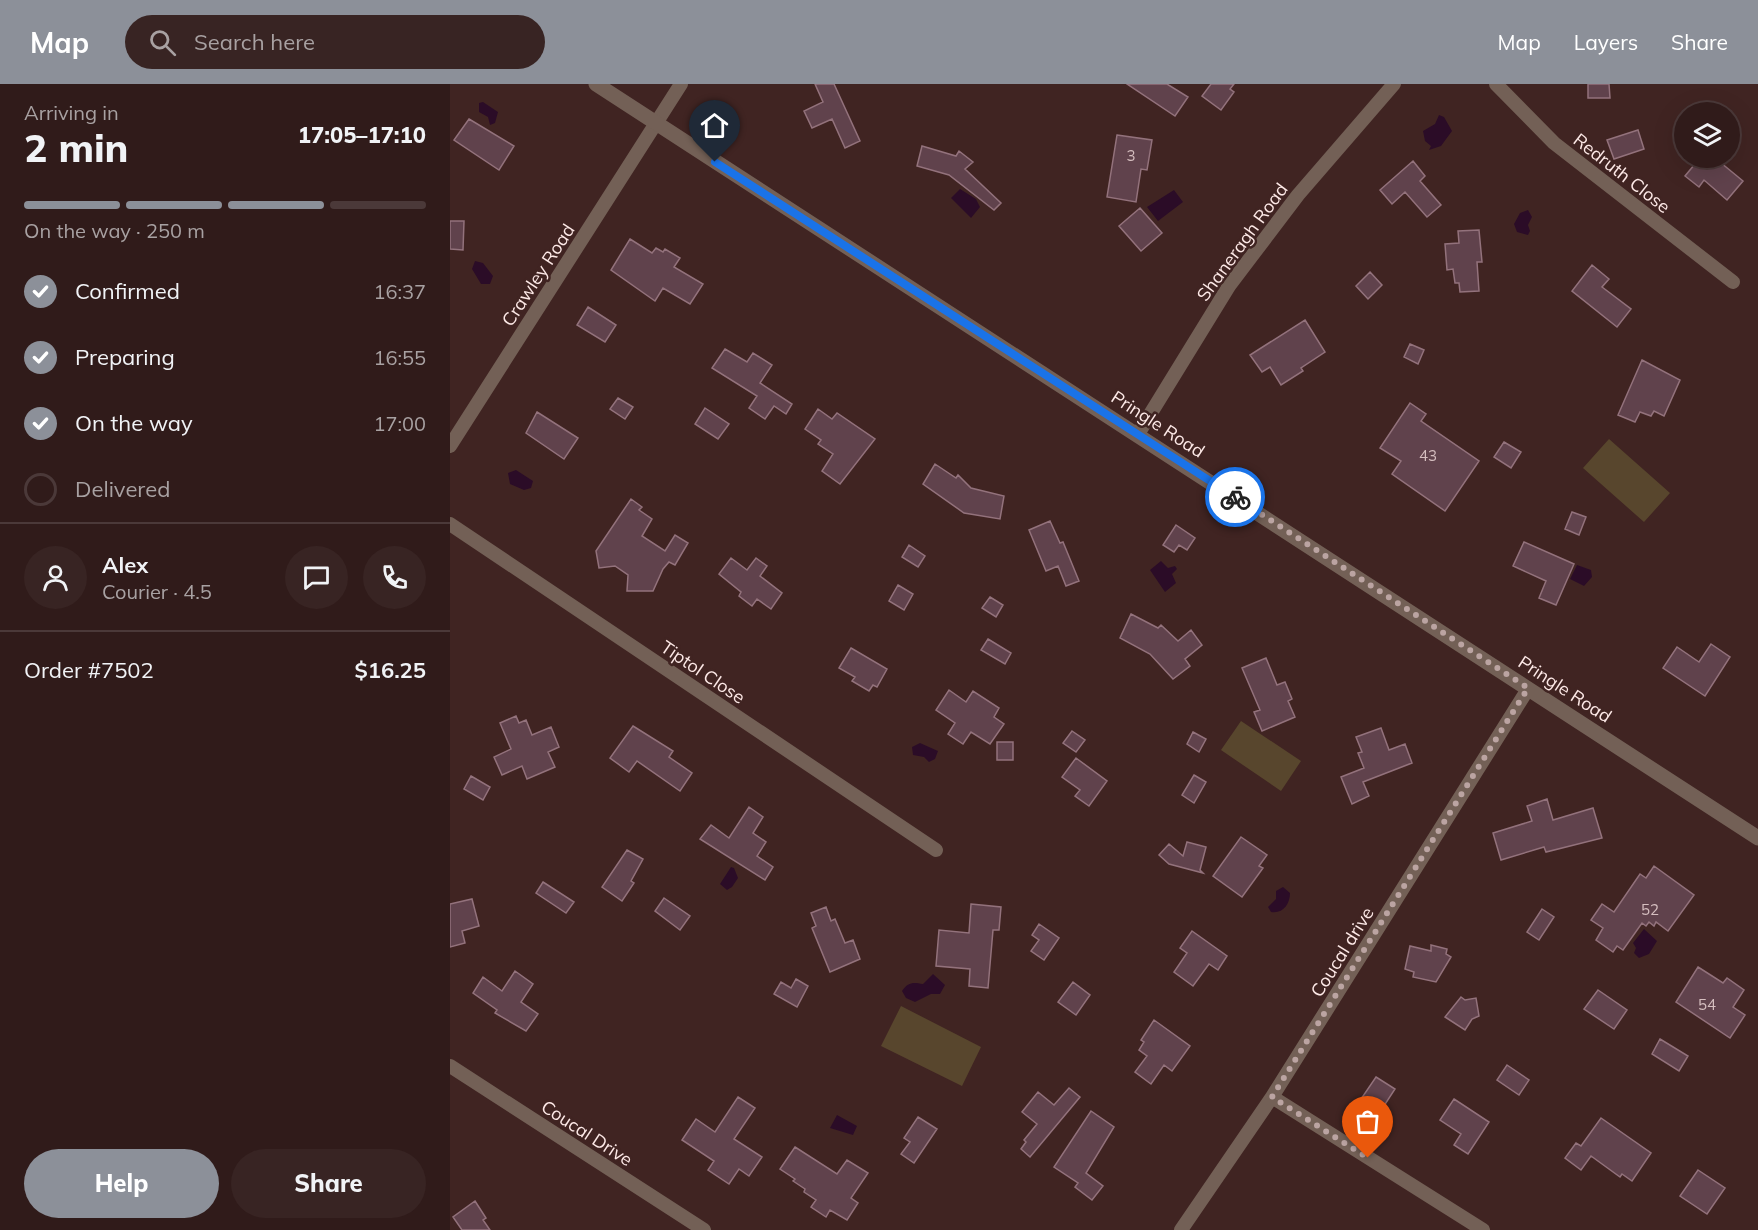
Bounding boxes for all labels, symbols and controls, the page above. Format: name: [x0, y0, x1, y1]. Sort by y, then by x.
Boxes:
search box: [125, 15, 545, 69]
text: Map: [30, 25, 89, 60]
icon: search: [146, 26, 179, 59]
text: Search here: [194, 28, 315, 56]
text: Map: [1498, 29, 1541, 55]
text: Layers: [1574, 29, 1638, 55]
text: Share: [1671, 29, 1728, 55]
text: Arriving in: [24, 100, 119, 125]
pin: [689, 100, 740, 162]
map controls: [1674, 102, 1740, 168]
button: layers: [1674, 102, 1740, 168]
icon: home: [698, 109, 731, 142]
text: 17:05–17:10: [298, 121, 426, 149]
text: 2 min: [24, 123, 129, 172]
street label: Redruth Close: [1569, 128, 1675, 218]
house number: 3: [1126, 146, 1136, 165]
street label: Shaneragh Road: [1191, 178, 1293, 306]
text: On the way · 250 m: [24, 218, 205, 243]
street label: Crawley Road: [496, 219, 580, 331]
icon: check: [24, 275, 57, 308]
text: Confirmed: [75, 277, 180, 305]
text: 16:37: [373, 279, 426, 304]
icon: check: [24, 341, 57, 374]
text: Preparing: [75, 343, 175, 371]
text: 16:55: [373, 345, 426, 370]
street label: Pringle Road: [1107, 385, 1209, 463]
icon: check: [24, 407, 57, 440]
text: On the way: [75, 409, 193, 437]
text: 17:00: [373, 411, 426, 436]
house number: 43: [1419, 446, 1437, 465]
courier: [1205, 467, 1265, 527]
text: Delivered: [75, 475, 170, 503]
icon: bike: [1219, 481, 1252, 514]
button: person: [24, 546, 87, 609]
button: chat: [285, 546, 348, 609]
button: phone: [363, 546, 426, 609]
text: Alex: [102, 551, 148, 579]
text: Courier · 4.5: [102, 579, 212, 604]
street label: Tiptol Close: [656, 635, 750, 709]
street label: Pringle Road: [1514, 650, 1616, 728]
text: Order #7502: [24, 656, 154, 684]
text: $16.25: [355, 656, 426, 684]
house number: 52: [1641, 900, 1659, 919]
street label: Coucal drive: [1305, 903, 1379, 1001]
house number: 54: [1698, 995, 1716, 1014]
street label: Coucal Drive: [537, 1095, 637, 1171]
pin: [1342, 1096, 1393, 1158]
icon: bag: [1351, 1105, 1384, 1138]
button: Help: [24, 1149, 219, 1218]
button: Share: [231, 1149, 426, 1218]

